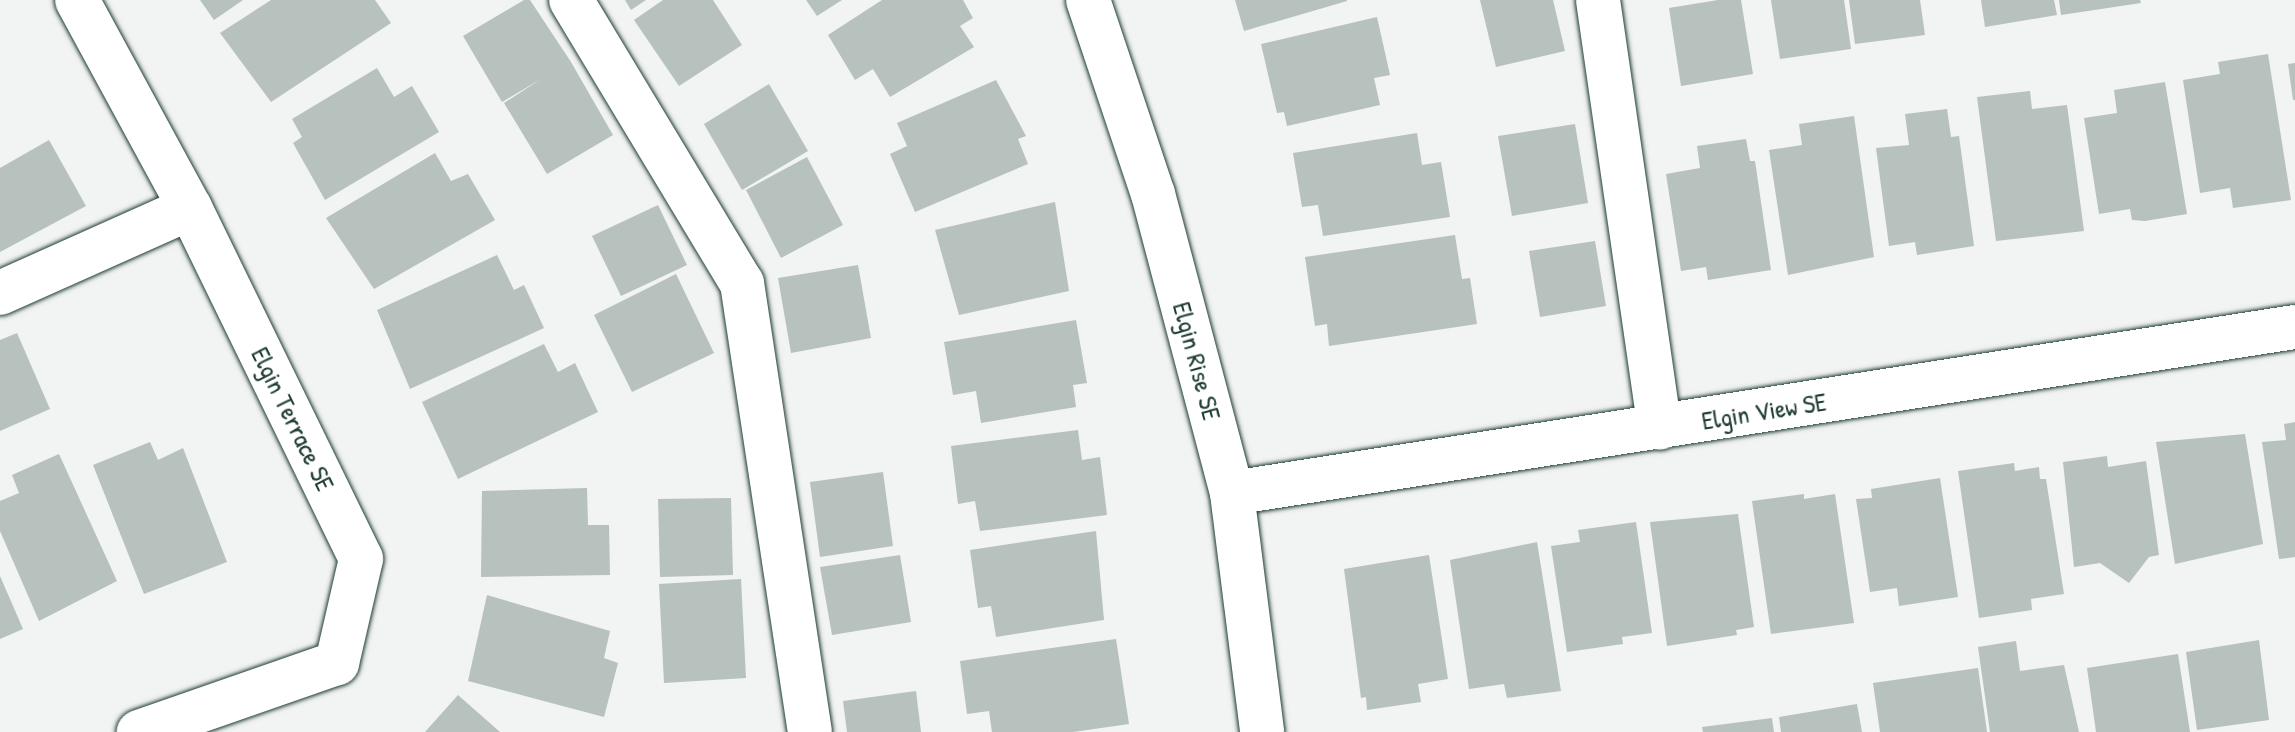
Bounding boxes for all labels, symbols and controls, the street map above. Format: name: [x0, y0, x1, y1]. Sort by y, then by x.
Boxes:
street label: Elgin Rise SE: [1166, 299, 1228, 423]
street label: Elgin Terrace SE: [245, 342, 341, 496]
street label: Elgin View SE: [1699, 386, 1829, 436]

